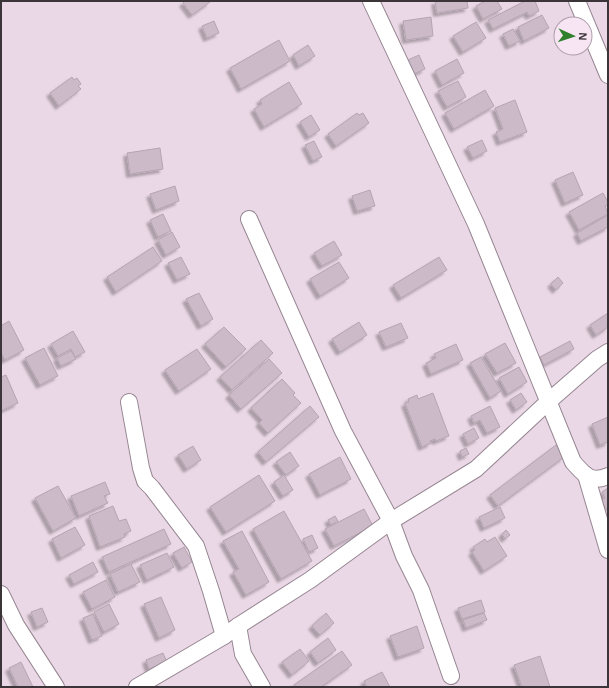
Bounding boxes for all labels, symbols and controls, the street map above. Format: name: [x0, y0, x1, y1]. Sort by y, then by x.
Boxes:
north arrow: [553, 16, 593, 56]
text: N: [577, 32, 589, 41]

